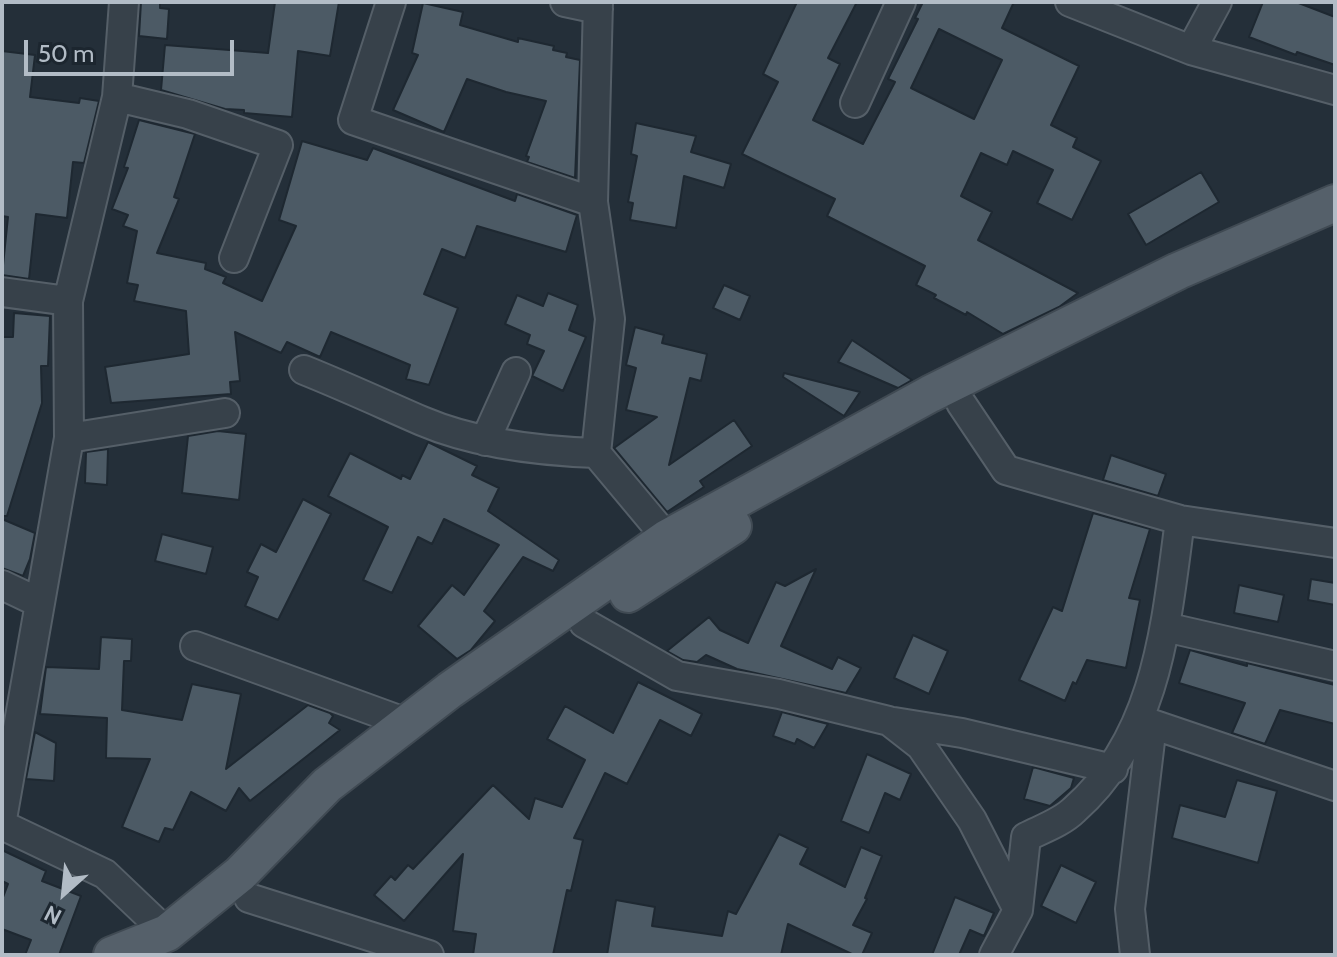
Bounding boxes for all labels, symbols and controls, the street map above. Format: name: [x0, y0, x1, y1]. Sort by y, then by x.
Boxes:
scale bar: [28, 24, 238, 74]
text: 50 m: [38, 39, 94, 68]
north arrow: [24, 853, 104, 933]
text: N: [40, 899, 66, 930]

